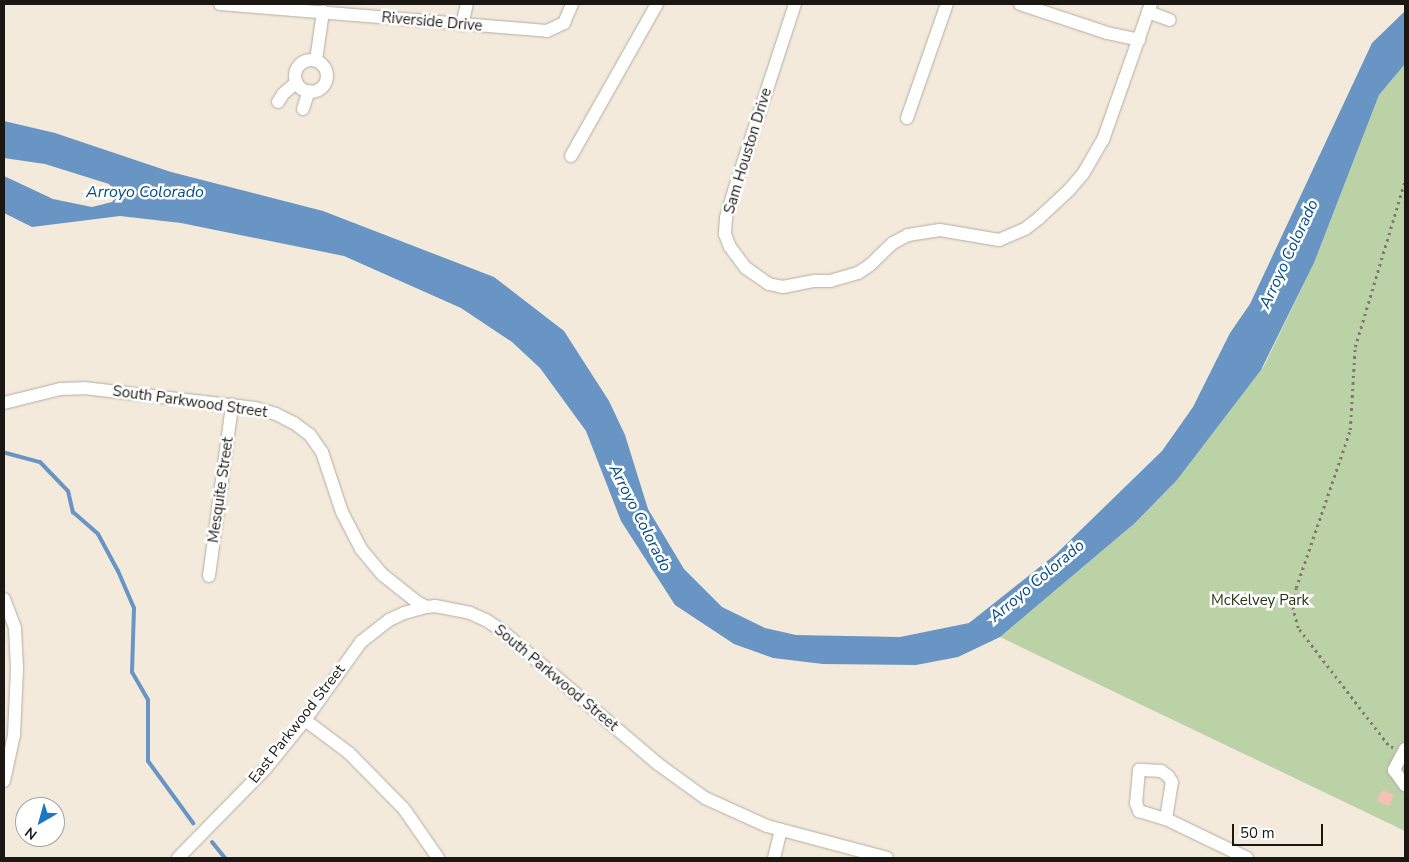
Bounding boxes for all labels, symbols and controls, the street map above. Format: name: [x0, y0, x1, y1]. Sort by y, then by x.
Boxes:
street label: Riverside Drive: [381, 9, 483, 35]
street label: Sam Houston Drive: [720, 86, 776, 216]
water label: Arroyo Colorado: [86, 182, 204, 202]
water label: Arroyo Colorado: [1255, 197, 1323, 311]
street label: South Parkwood Street: [111, 382, 269, 422]
street label: Mesquite Street: [205, 436, 237, 544]
water label: Arroyo Colorado: [605, 461, 675, 575]
water label: Arroyo Colorado: [986, 536, 1088, 626]
park label: McKelvey Park: [1211, 592, 1309, 610]
street label: South Parkwood Street: [490, 621, 622, 735]
street label: East Parkwood Street: [245, 661, 349, 787]
north arrow: [15, 797, 65, 847]
scale bar: [1234, 814, 1325, 846]
text: N: [21, 823, 41, 844]
text: 50 m: [1240, 823, 1275, 843]

